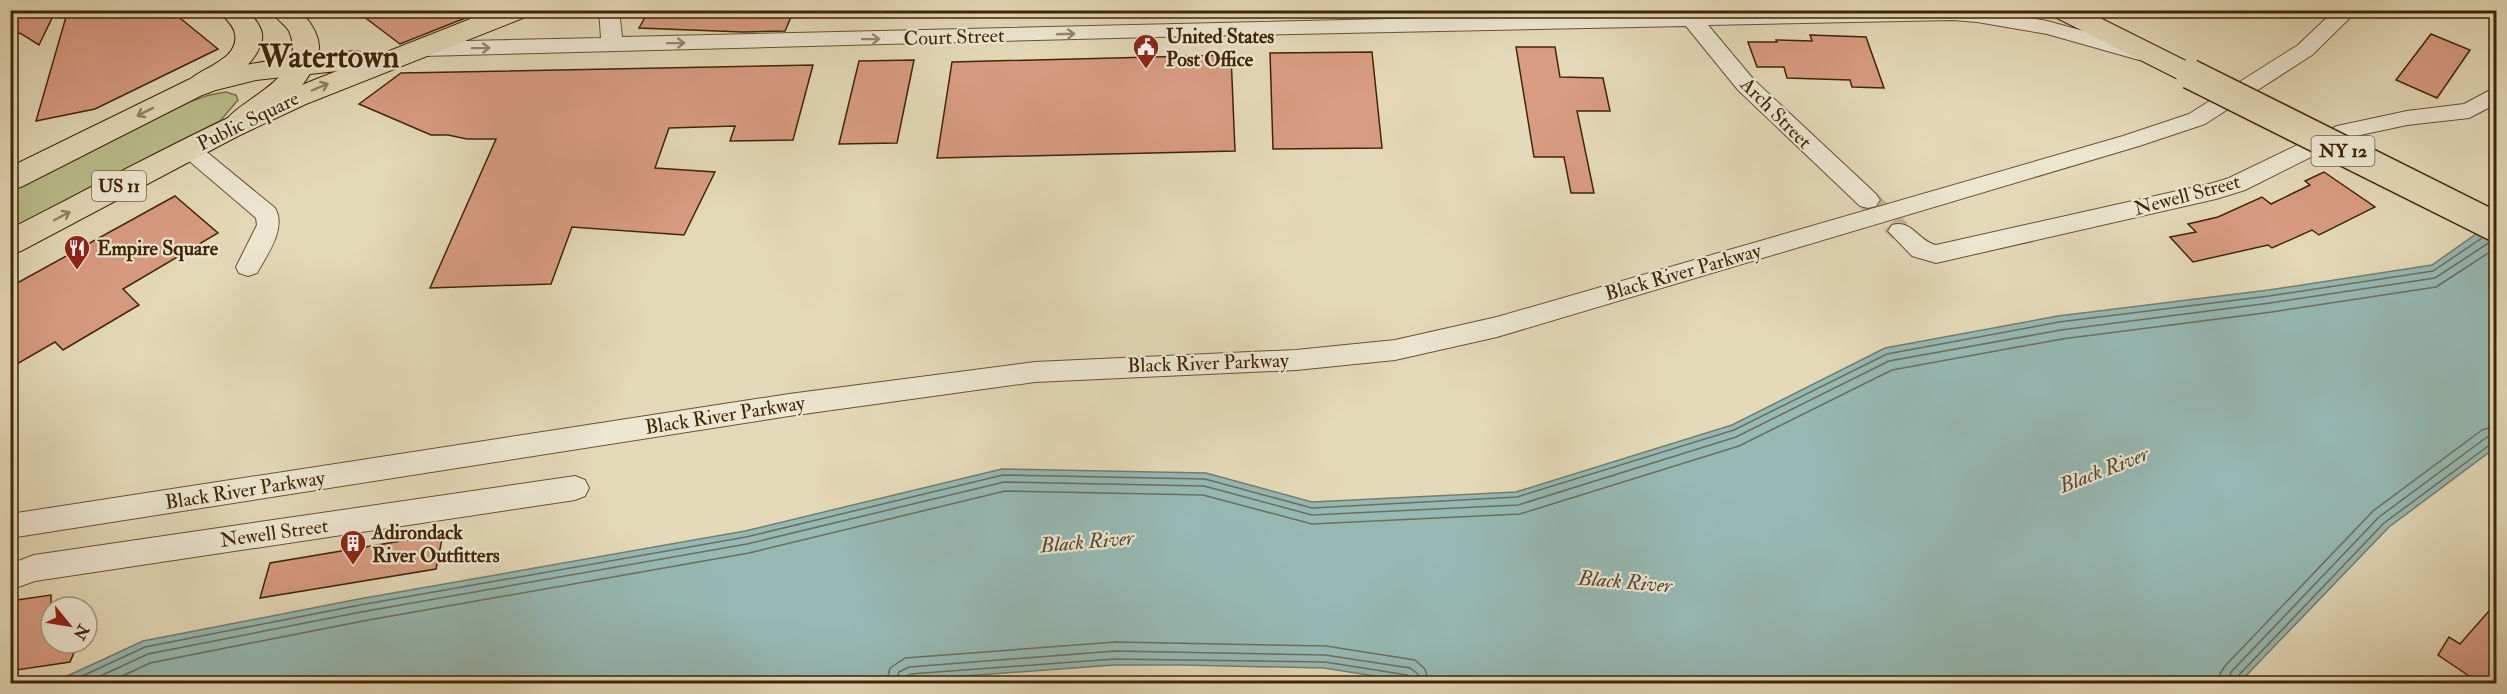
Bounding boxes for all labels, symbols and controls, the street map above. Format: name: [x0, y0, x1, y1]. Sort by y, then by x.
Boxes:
street label: Court Street: [903, 23, 1005, 51]
place label: United States Post Office: [1166, 24, 1274, 72]
one-way arrow: [1055, 28, 1075, 39]
public building icon: United States Post Office: [1131, 32, 1161, 70]
one-way arrow: [861, 33, 881, 45]
district label: Watertown: [258, 37, 400, 77]
one-way arrow: [666, 38, 686, 49]
one-way arrow: [471, 42, 491, 53]
street label: Arch Street: [1734, 71, 1817, 154]
one-way arrow: [310, 81, 328, 92]
street label: Public Square: [193, 86, 303, 156]
one-way arrow: [137, 107, 155, 119]
road number: NY 12: [2312, 136, 2374, 166]
street label: Newell Street: [2131, 169, 2243, 221]
road number: US 11: [92, 171, 146, 201]
one-way arrow: [53, 210, 71, 221]
restaurant icon: Empire Square: [62, 233, 92, 271]
place label: Empire Square: [97, 236, 219, 262]
street label: Black River Parkway: [1602, 237, 1765, 306]
street label: Black River Parkway: [1127, 348, 1290, 378]
street label: Black River Parkway: [643, 390, 808, 440]
water label: Black River: [2054, 440, 2154, 500]
street label: Black River Parkway: [163, 465, 328, 515]
street label: Newell Street: [218, 513, 330, 553]
place label: Adirondack River Outfitters: [371, 520, 500, 568]
water label: Black River: [1038, 524, 1136, 560]
building icon: Adirondack River Outfitters: [338, 528, 368, 566]
water label: Black River: [1576, 564, 1674, 600]
north arrow: [39, 595, 99, 655]
text: N: [69, 620, 94, 644]

